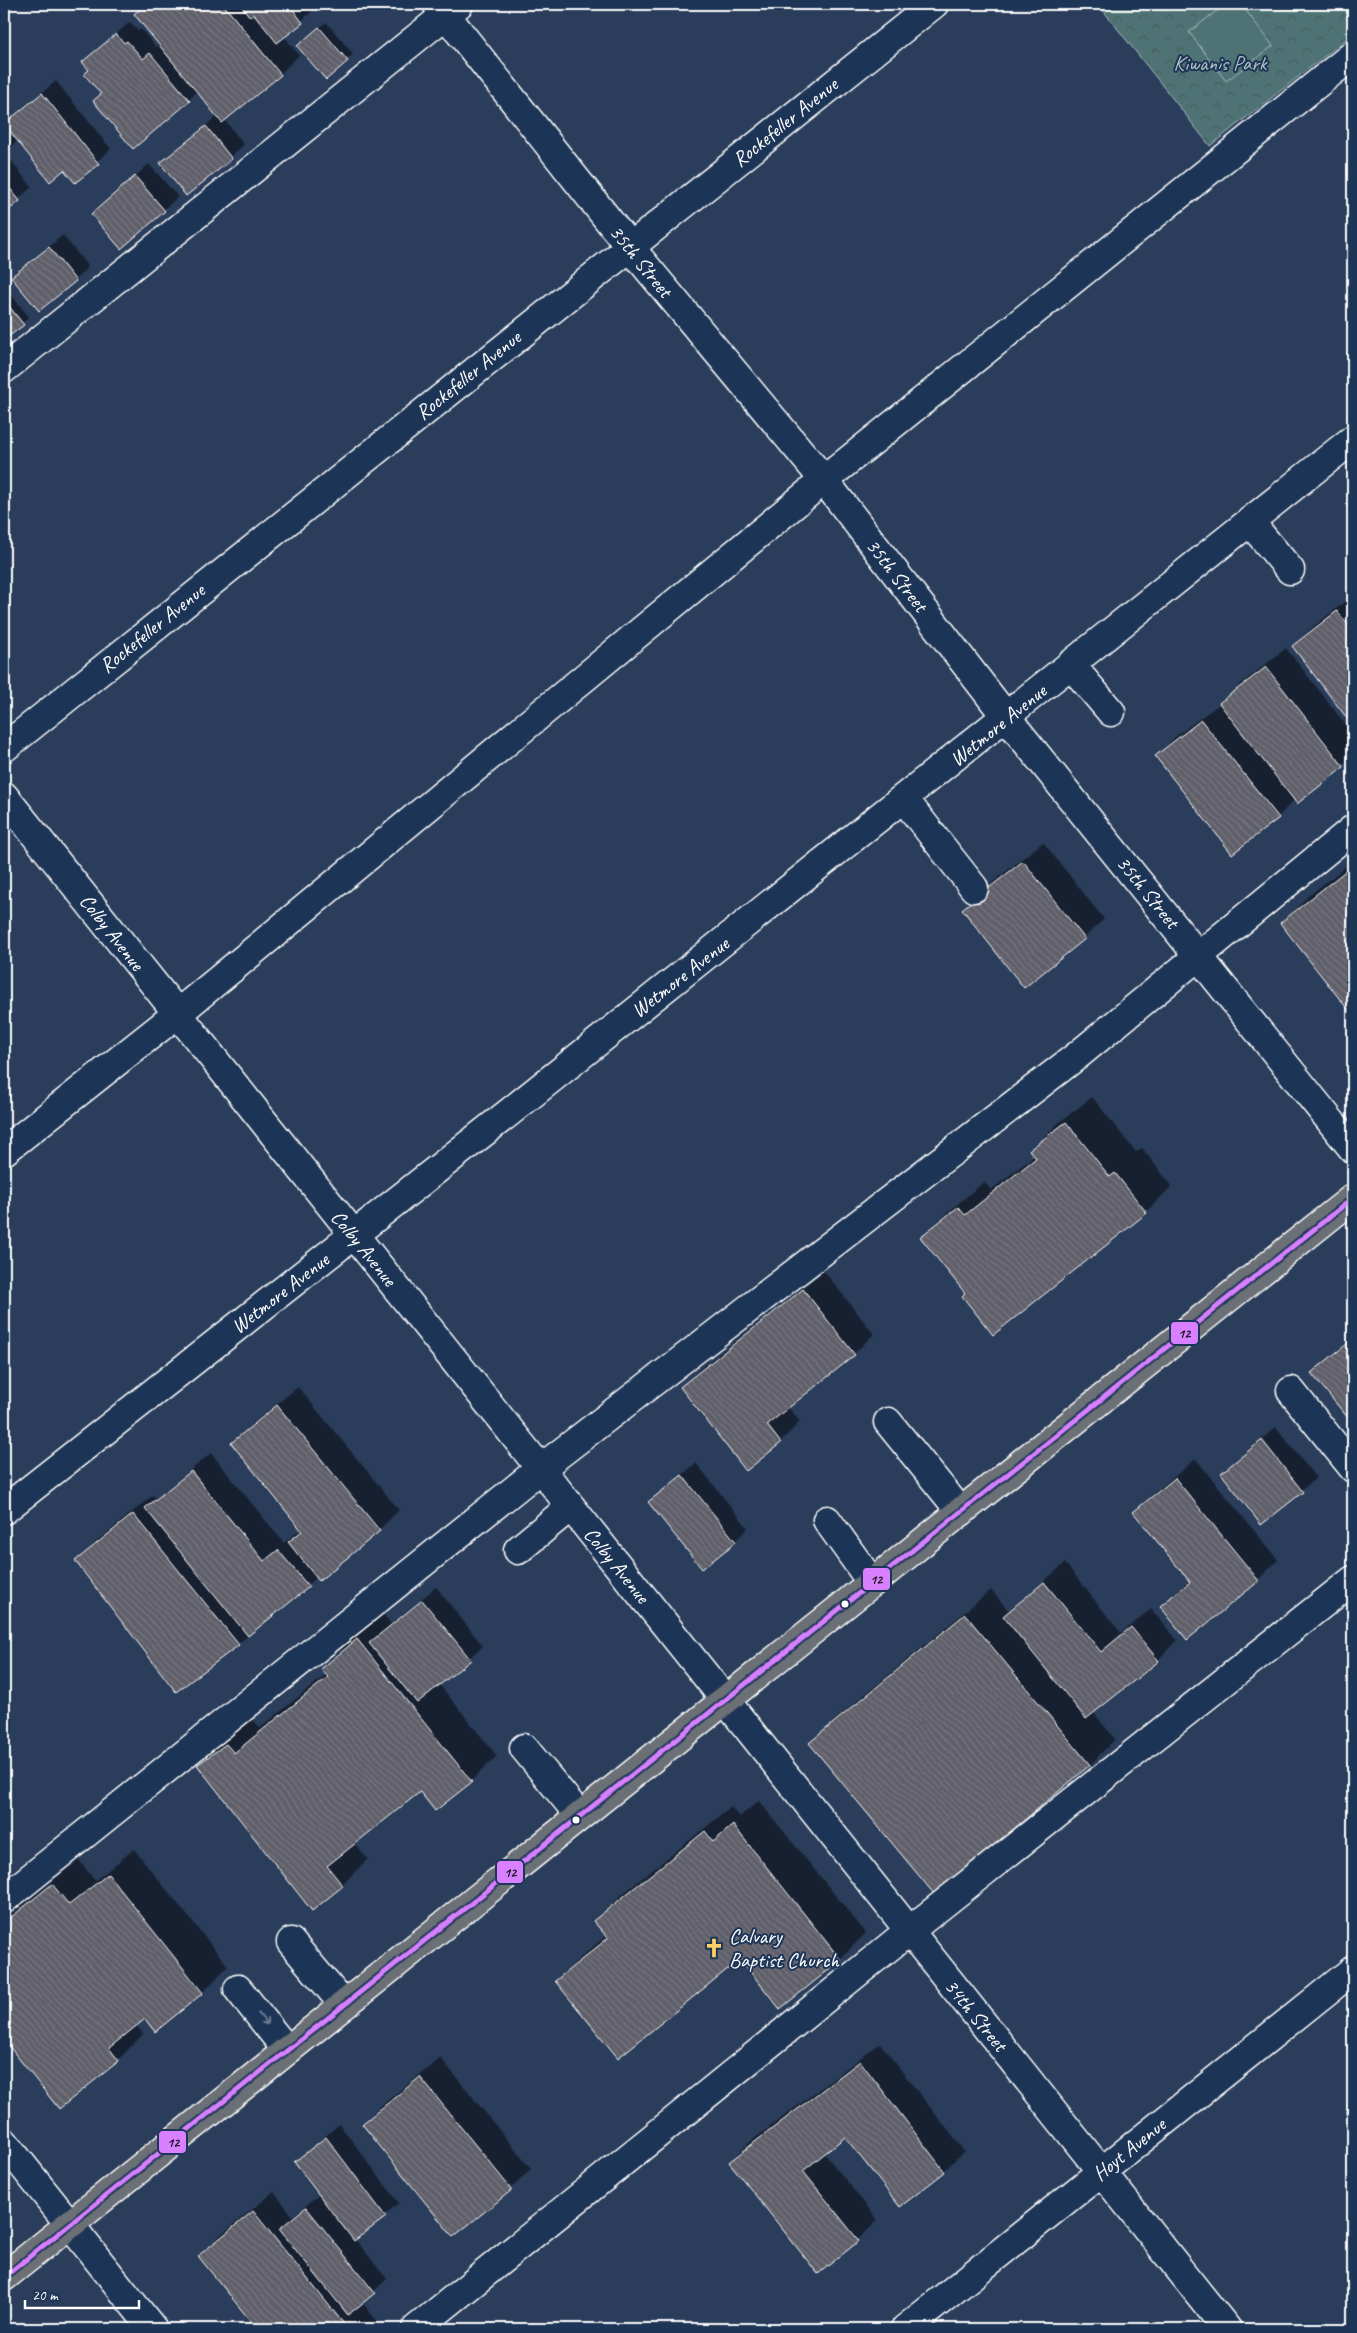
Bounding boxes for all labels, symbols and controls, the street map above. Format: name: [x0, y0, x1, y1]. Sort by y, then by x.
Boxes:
park label: Kiwanis Park: [1174, 50, 1268, 76]
street label: Rockefeller Avenue: [727, 70, 845, 172]
street label: 35th Street: [604, 219, 679, 304]
street label: Rockefeller Avenue: [410, 323, 528, 425]
street label: 35th Street: [860, 533, 935, 618]
street label: Rockefeller Avenue: [94, 576, 212, 678]
street label: Wetmore Avenue: [944, 677, 1053, 772]
street label: 35th Street: [1111, 850, 1186, 935]
street label: Colby Avenue: [74, 888, 151, 977]
street label: Wetmore Avenue: [626, 930, 735, 1023]
street label: Colby Avenue: [325, 1205, 403, 1292]
street label: Wetmore Avenue: [226, 1246, 335, 1339]
line badge: 12: [1170, 1321, 1199, 1345]
text: 12: [1178, 1325, 1192, 1342]
street label: Colby Avenue: [578, 1522, 656, 1609]
line badge: 12: [862, 1567, 891, 1591]
text: 12: [870, 1571, 884, 1588]
unlabelled marker: [840, 1599, 850, 1609]
unlabelled marker: [571, 1815, 581, 1825]
line badge: 12: [496, 1860, 524, 1884]
text: 12: [504, 1864, 518, 1881]
place label: Calvary Baptist Church: [729, 1923, 840, 1973]
church icon: Calvary Baptist Church: [703, 1937, 725, 1959]
street label: 34th Street: [939, 1973, 1014, 2058]
one-way arrow: [257, 2012, 268, 2025]
street label: Hoyt Avenue: [1087, 2110, 1173, 2186]
line badge: 12: [158, 2130, 187, 2154]
text: 12: [167, 2134, 181, 2151]
scale bar: [25, 2278, 139, 2310]
text: 20 m: [32, 2286, 59, 2305]

